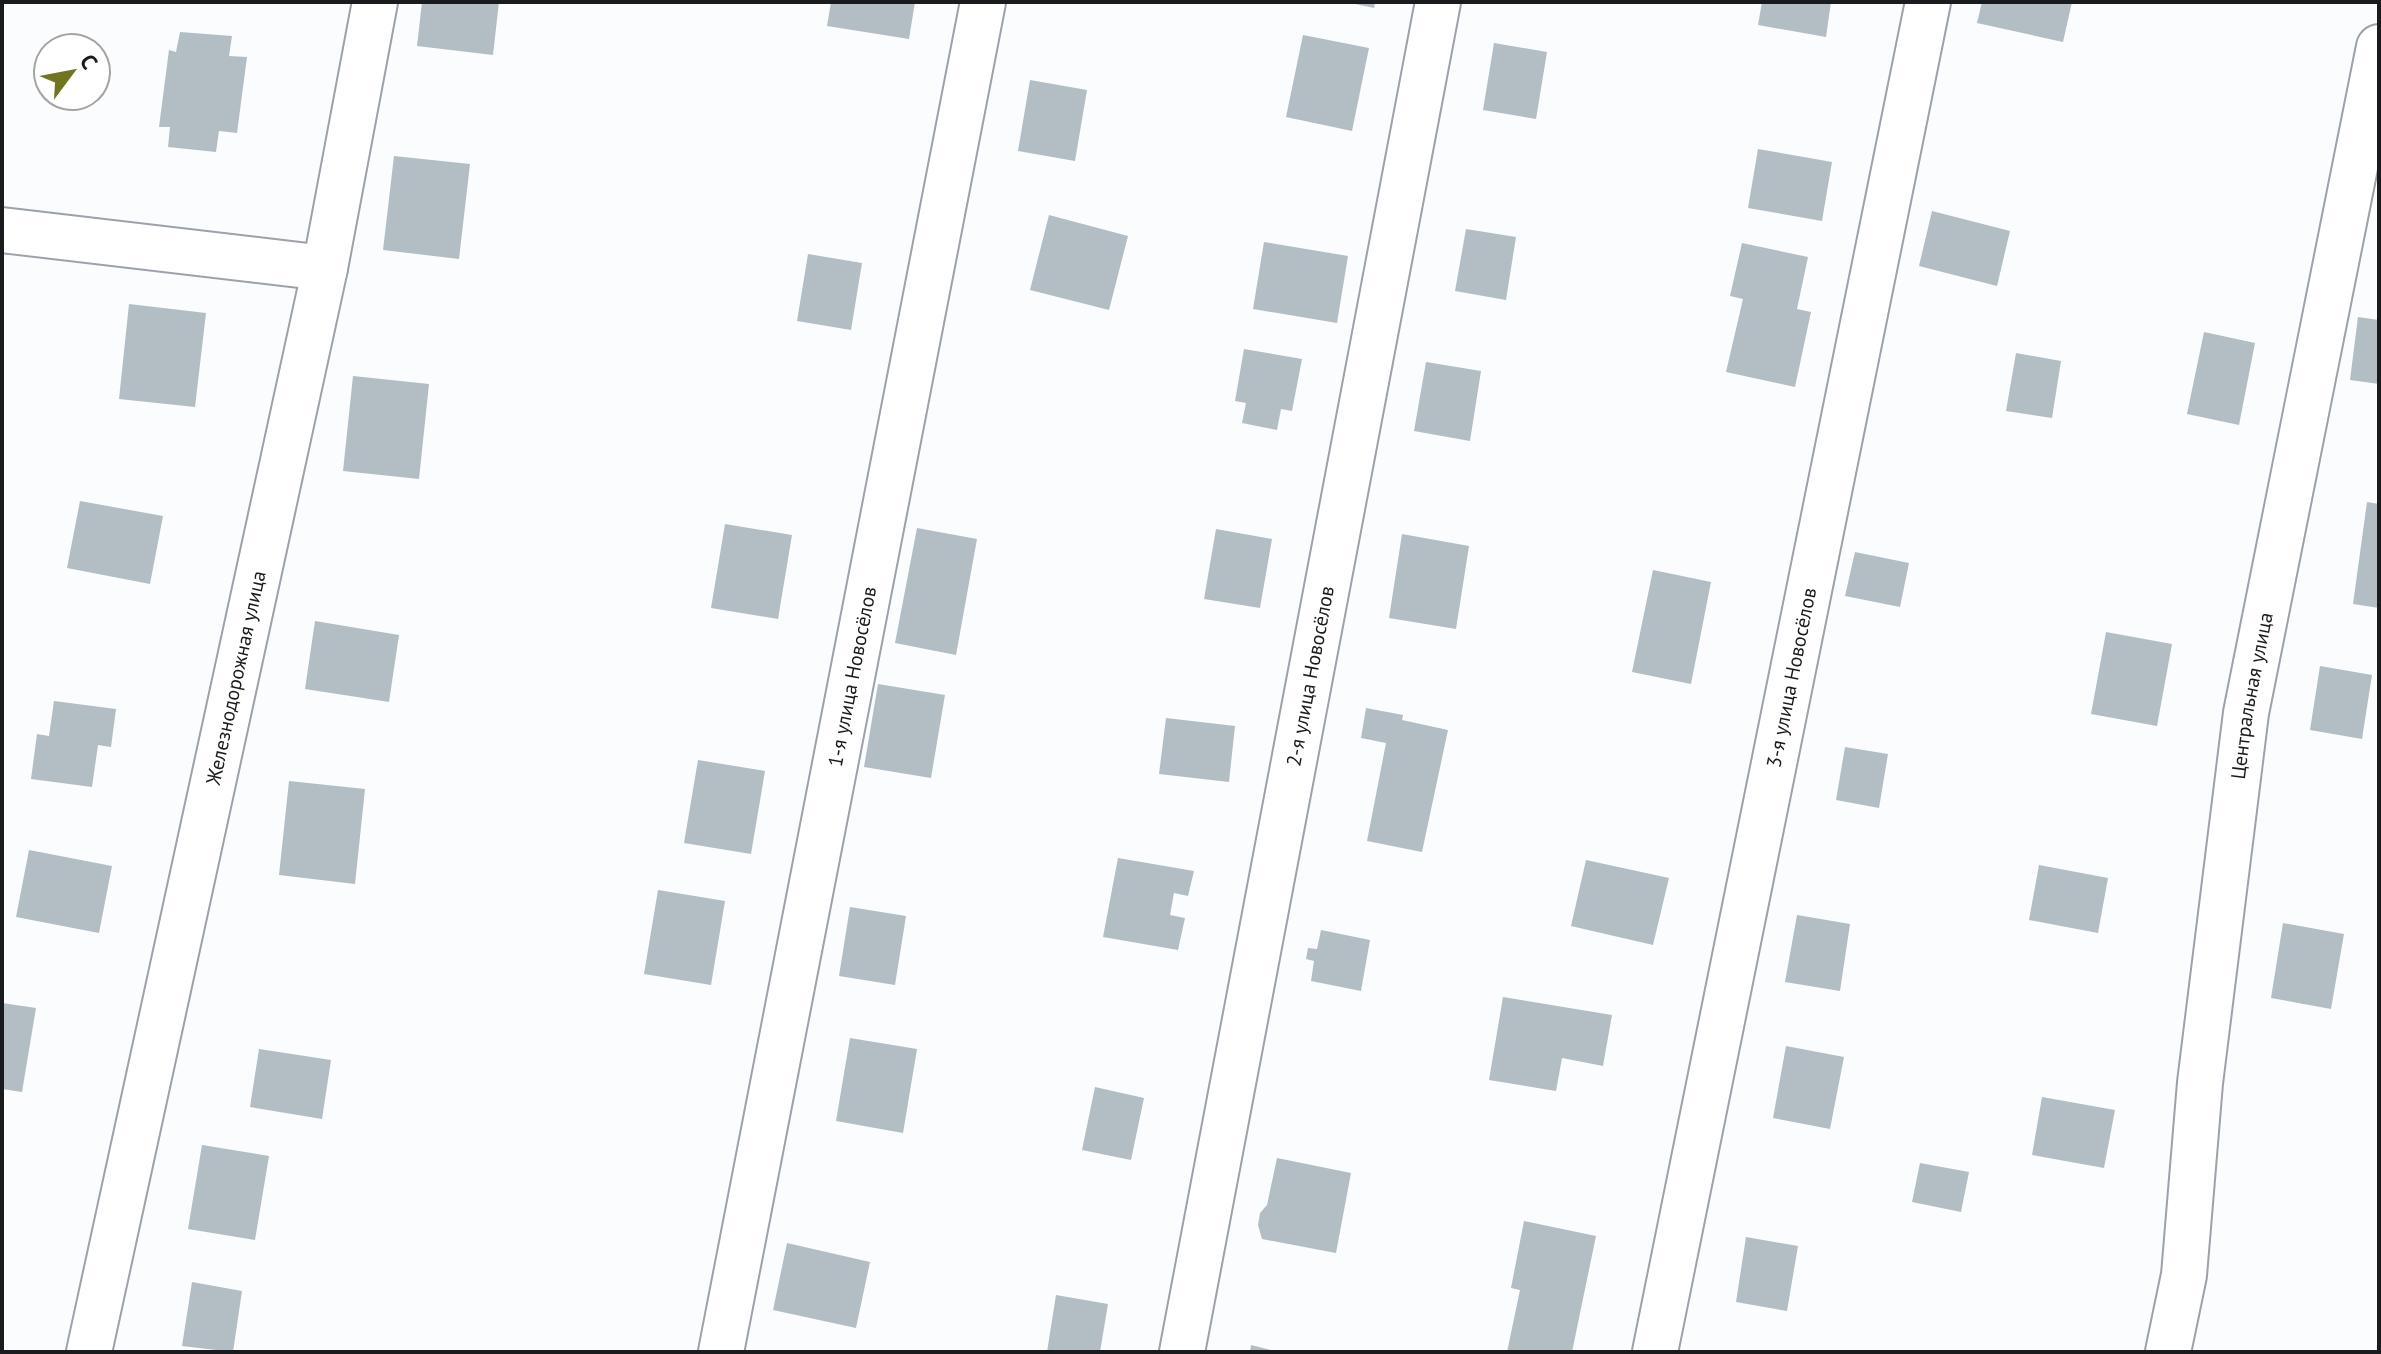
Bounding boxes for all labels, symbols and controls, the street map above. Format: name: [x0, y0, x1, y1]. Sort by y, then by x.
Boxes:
north arrow: [32, 32, 112, 112]
text: С: [74, 49, 104, 74]
street label: Железнодорожная улица: [200, 568, 272, 788]
street label: 1-я улица Новосёлов: [822, 584, 882, 769]
street label: 2-я улица Новосёлов: [1280, 584, 1340, 768]
street label: 3-я улица Новосёлов: [1760, 585, 1822, 770]
street label: Центральная улица: [2225, 610, 2279, 781]

